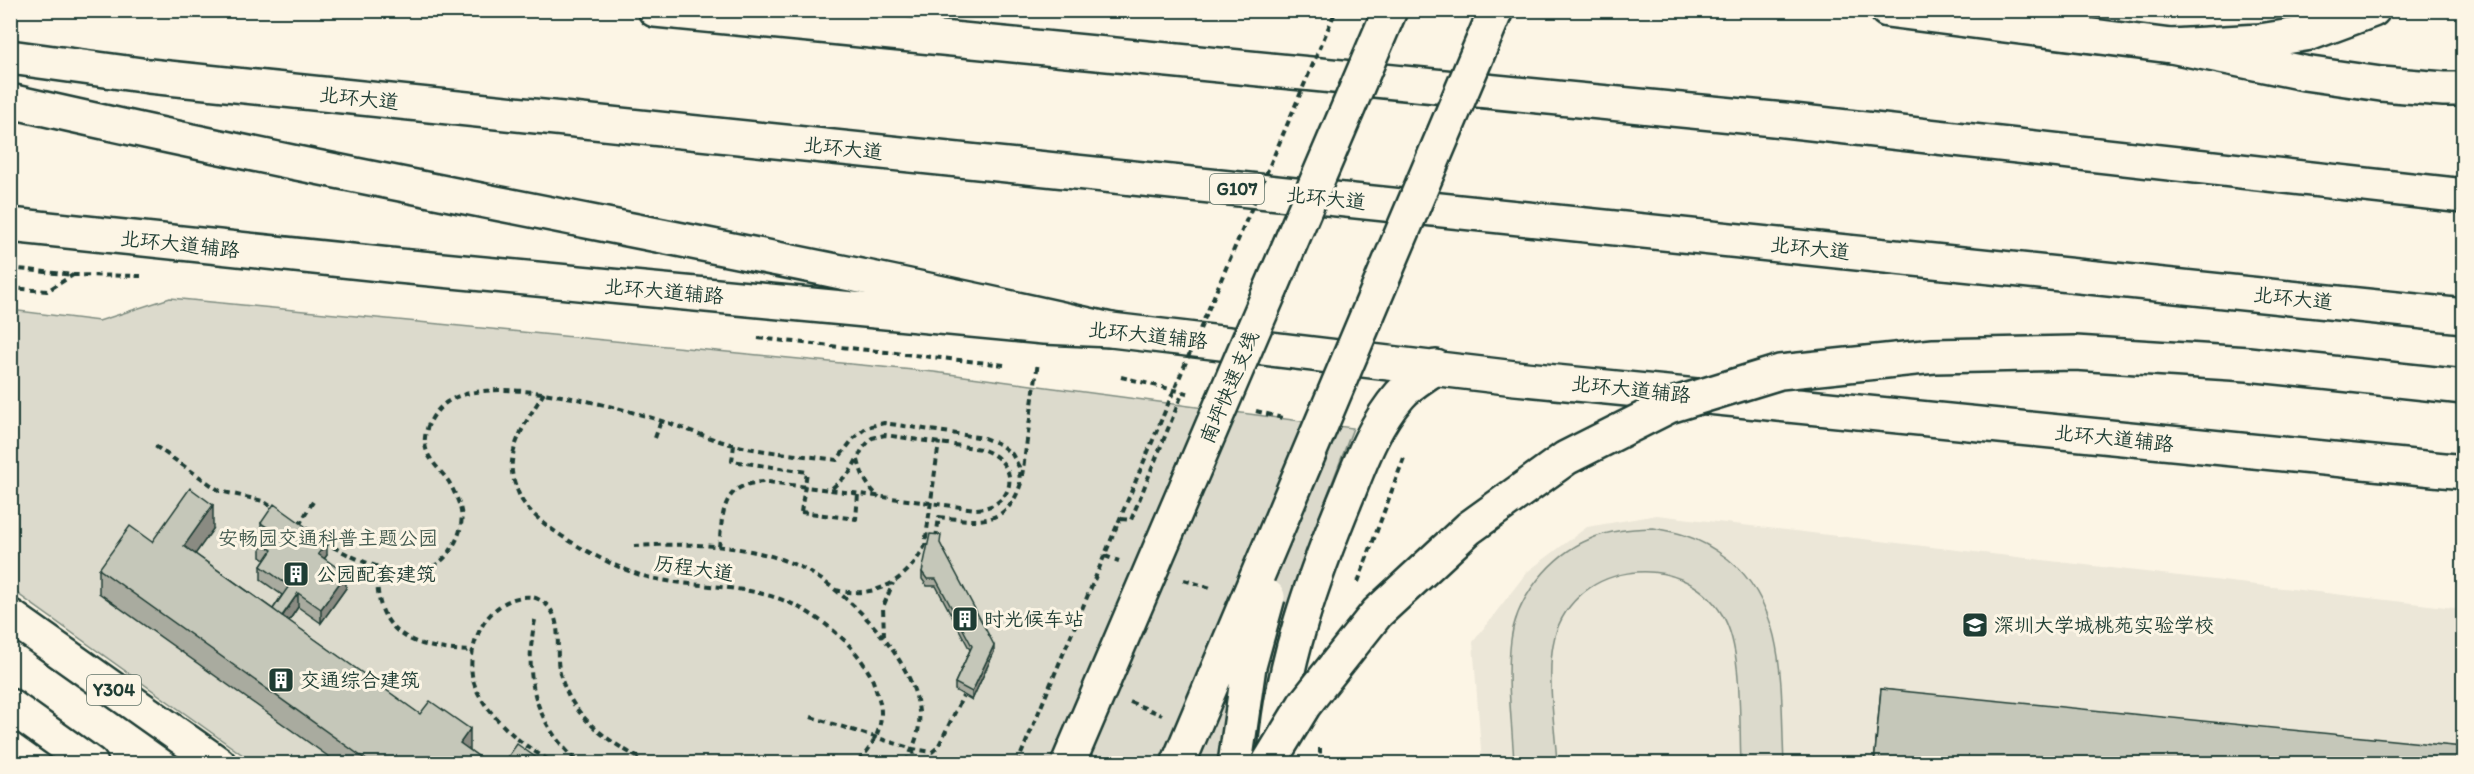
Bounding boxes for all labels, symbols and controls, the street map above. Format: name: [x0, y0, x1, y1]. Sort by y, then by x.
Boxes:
street label: 北环大道: [318, 82, 400, 114]
street label: 北环大道: [802, 132, 884, 164]
road number: G107: [1210, 174, 1264, 204]
street label: 北环大道: [1285, 182, 1367, 214]
street label: 北环大道辅路: [119, 226, 242, 262]
street label: 北环大道: [1769, 232, 1851, 264]
street label: 北环大道辅路: [603, 274, 726, 308]
street label: 北环大道: [2252, 282, 2334, 314]
street label: 北环大道辅路: [1087, 317, 1210, 353]
street label: 南坪快速支线: [1195, 327, 1263, 447]
street label: 北环大道辅路: [1570, 371, 1693, 407]
street label: 北环大道辅路: [2053, 420, 2176, 456]
park label: 安畅园交通科普主题公园: [218, 526, 438, 550]
street label: 历程大道: [653, 551, 735, 585]
building icon: 公园配套建筑: [281, 559, 311, 589]
place label: 公园配套建筑: [316, 562, 436, 586]
building icon: 时光候车站: [950, 604, 980, 634]
place label: 时光候车站: [984, 607, 1084, 631]
school or university icon: 深圳大学城桃苑实验学校: [1960, 610, 1990, 640]
place label: 深圳大学城桃苑实验学校: [1994, 613, 2214, 637]
building icon: 交通综合建筑: [266, 665, 296, 695]
place label: 交通综合建筑: [300, 668, 420, 692]
road number: Y304: [87, 675, 141, 705]

